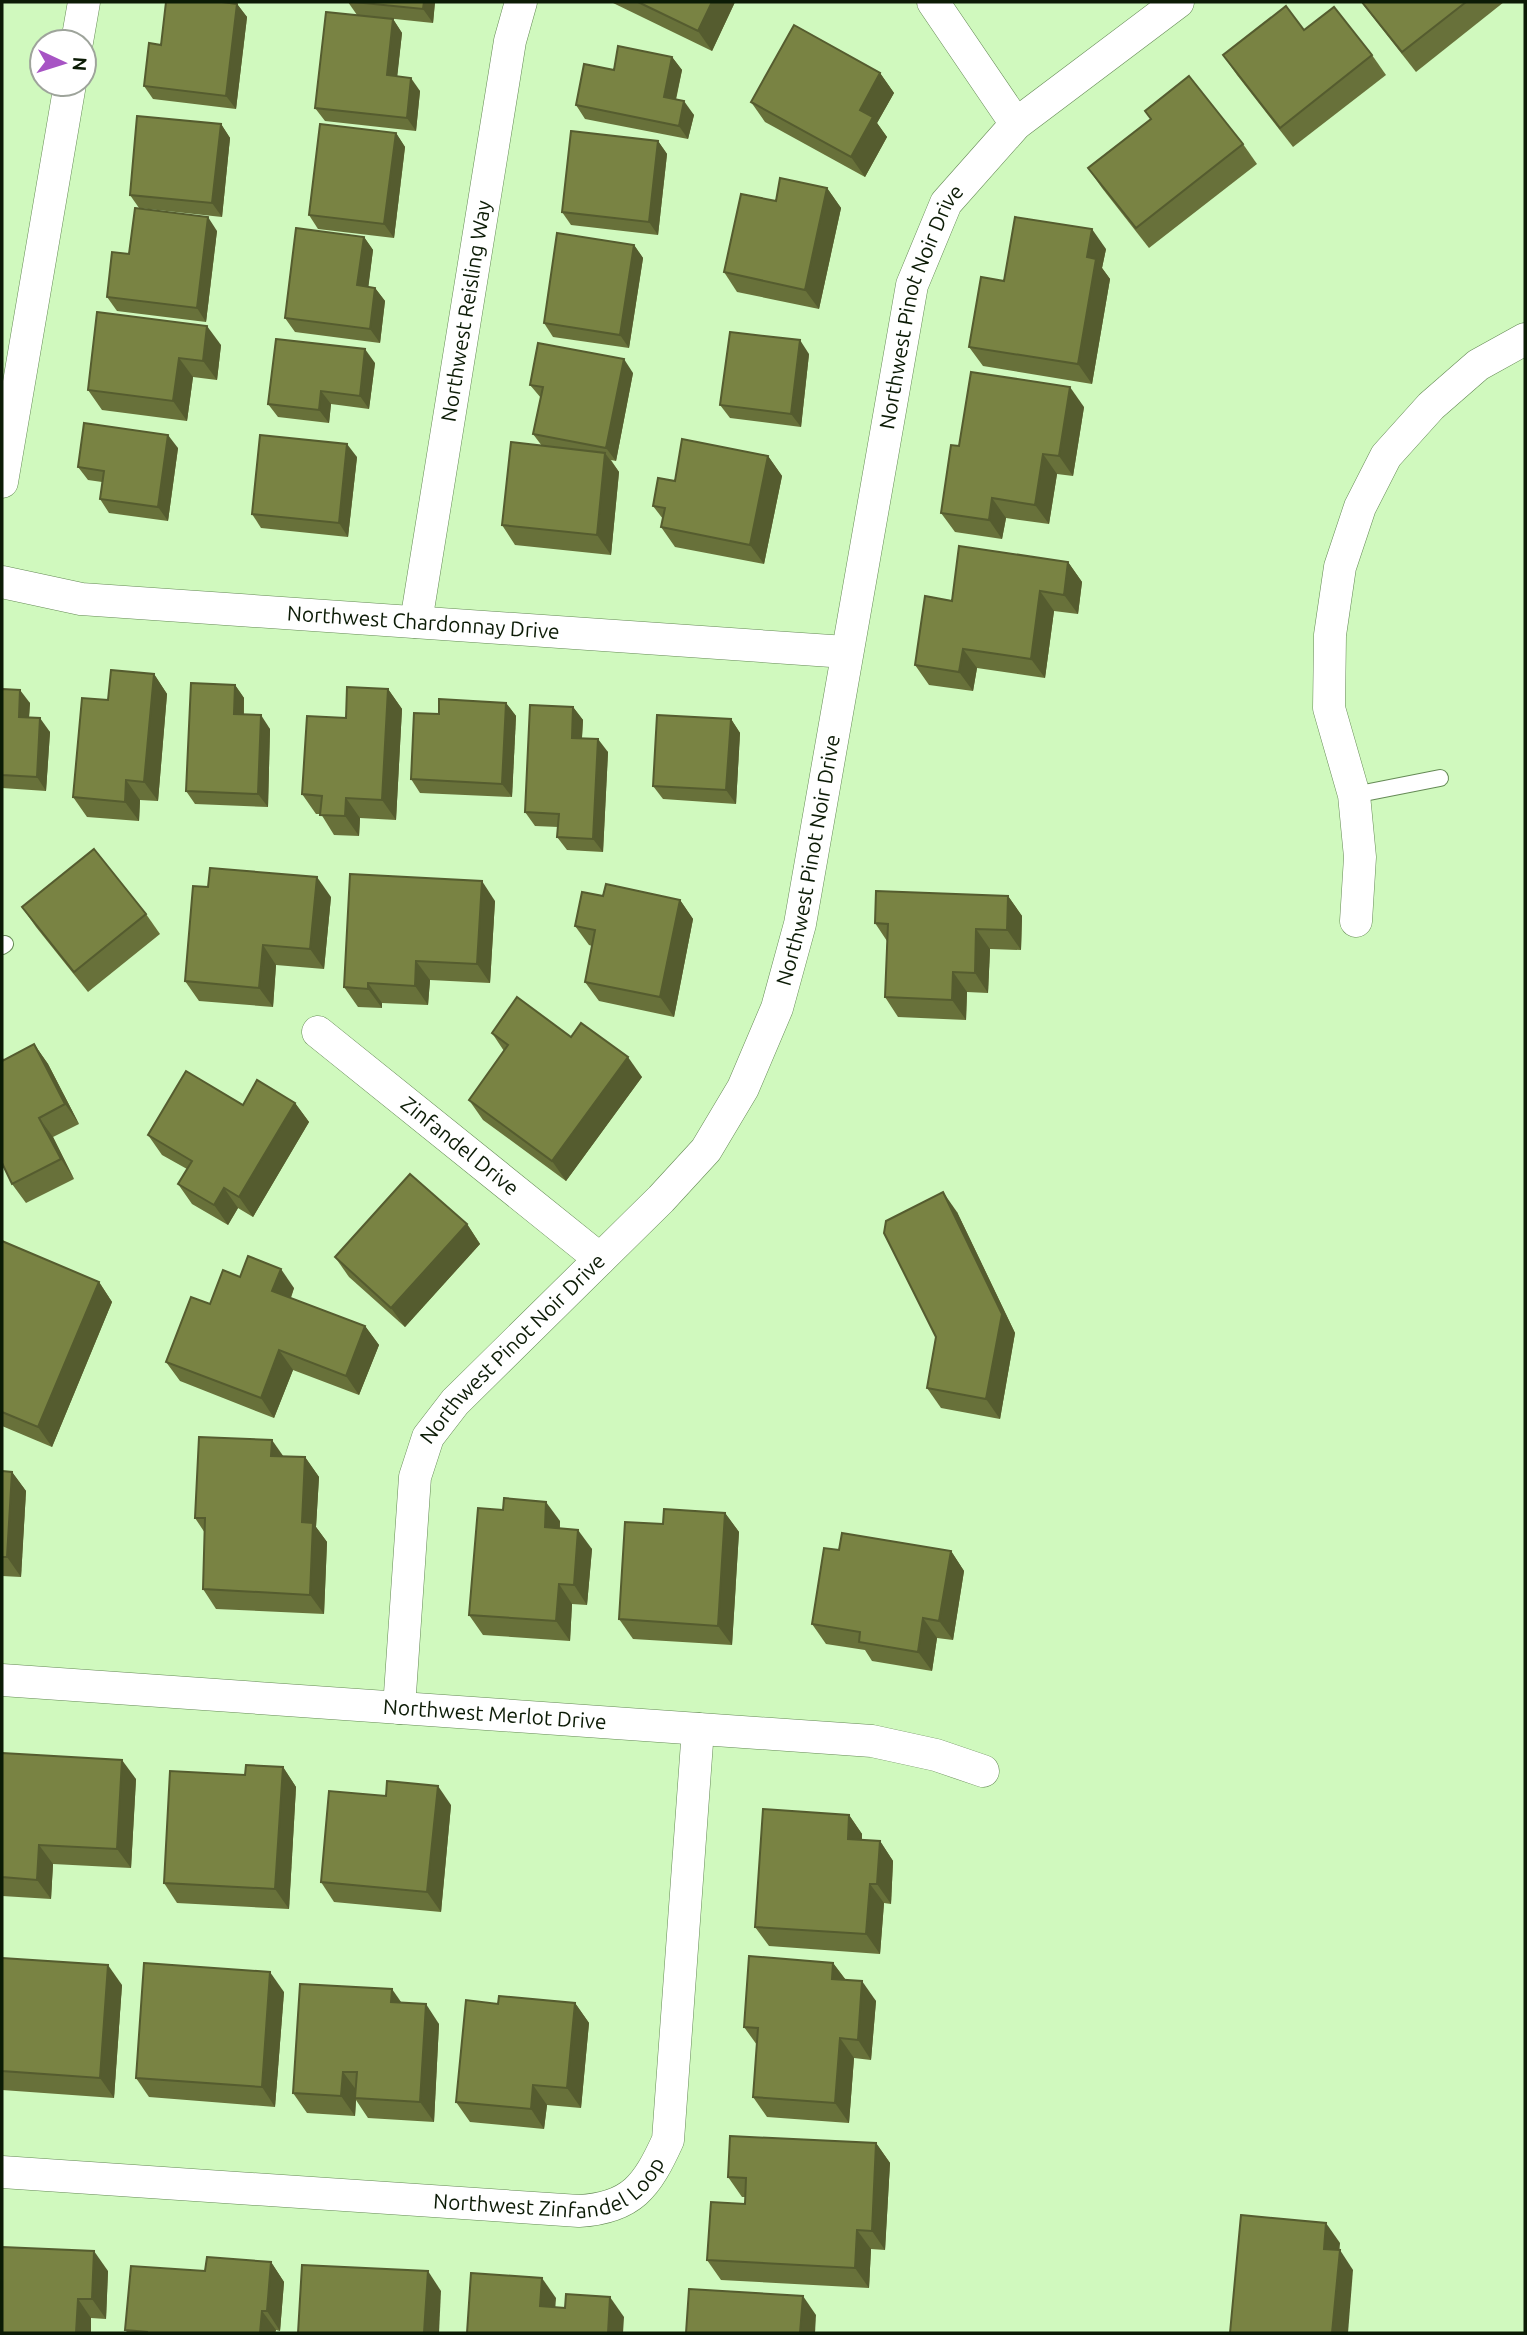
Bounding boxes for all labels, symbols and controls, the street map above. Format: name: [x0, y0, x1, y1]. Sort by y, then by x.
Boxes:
north arrow: [28, 28, 98, 98]
text: N: [68, 56, 91, 72]
street label: Northwest Pinot Noir Drive: [874, 179, 968, 431]
street label: Northwest Reisling Way: [436, 198, 495, 423]
street label: Northwest Chardonnay Drive: [286, 600, 561, 643]
street label: Northwest Pinot Noir Drive: [771, 733, 844, 988]
street label: Zinfandel Drive: [397, 1091, 524, 1200]
street label: Northwest Pinot Noir Drive: [414, 1248, 609, 1448]
street label: Northwest Merlot Drive: [382, 1694, 607, 1733]
street label: Northwest Zinfandel Loop: [433, 2153, 669, 2222]

